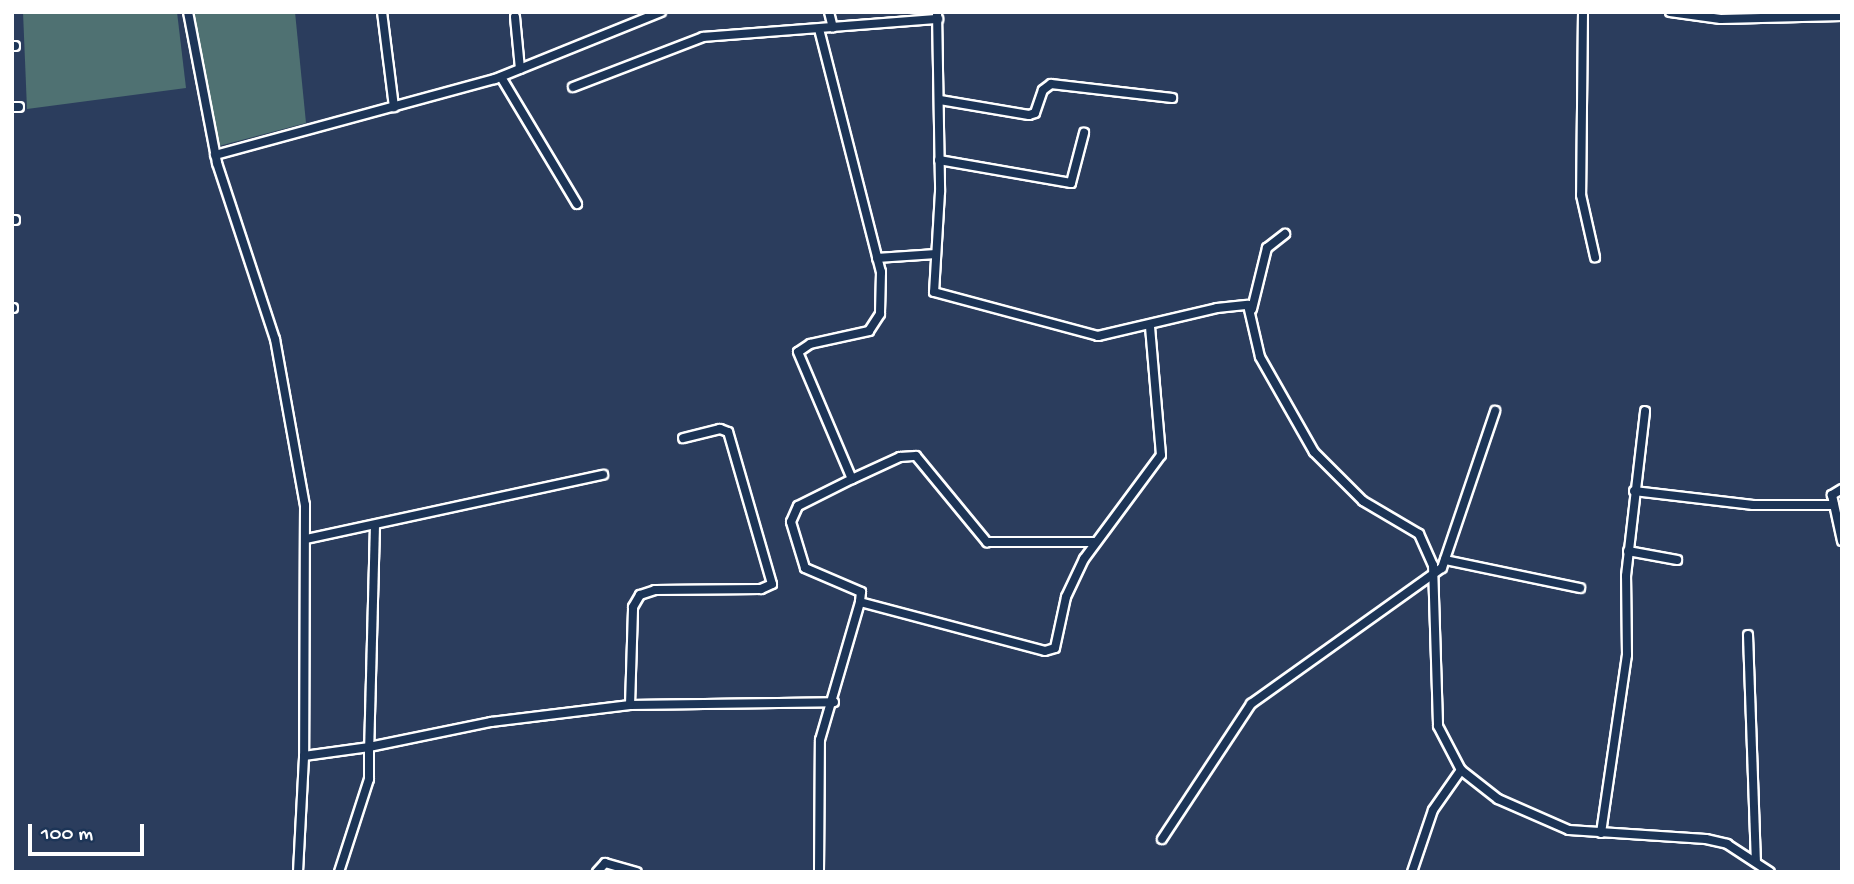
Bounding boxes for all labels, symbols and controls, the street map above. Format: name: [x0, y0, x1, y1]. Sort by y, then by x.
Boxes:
scale bar: [32, 810, 147, 854]
text: 100 m: [41, 823, 93, 848]

